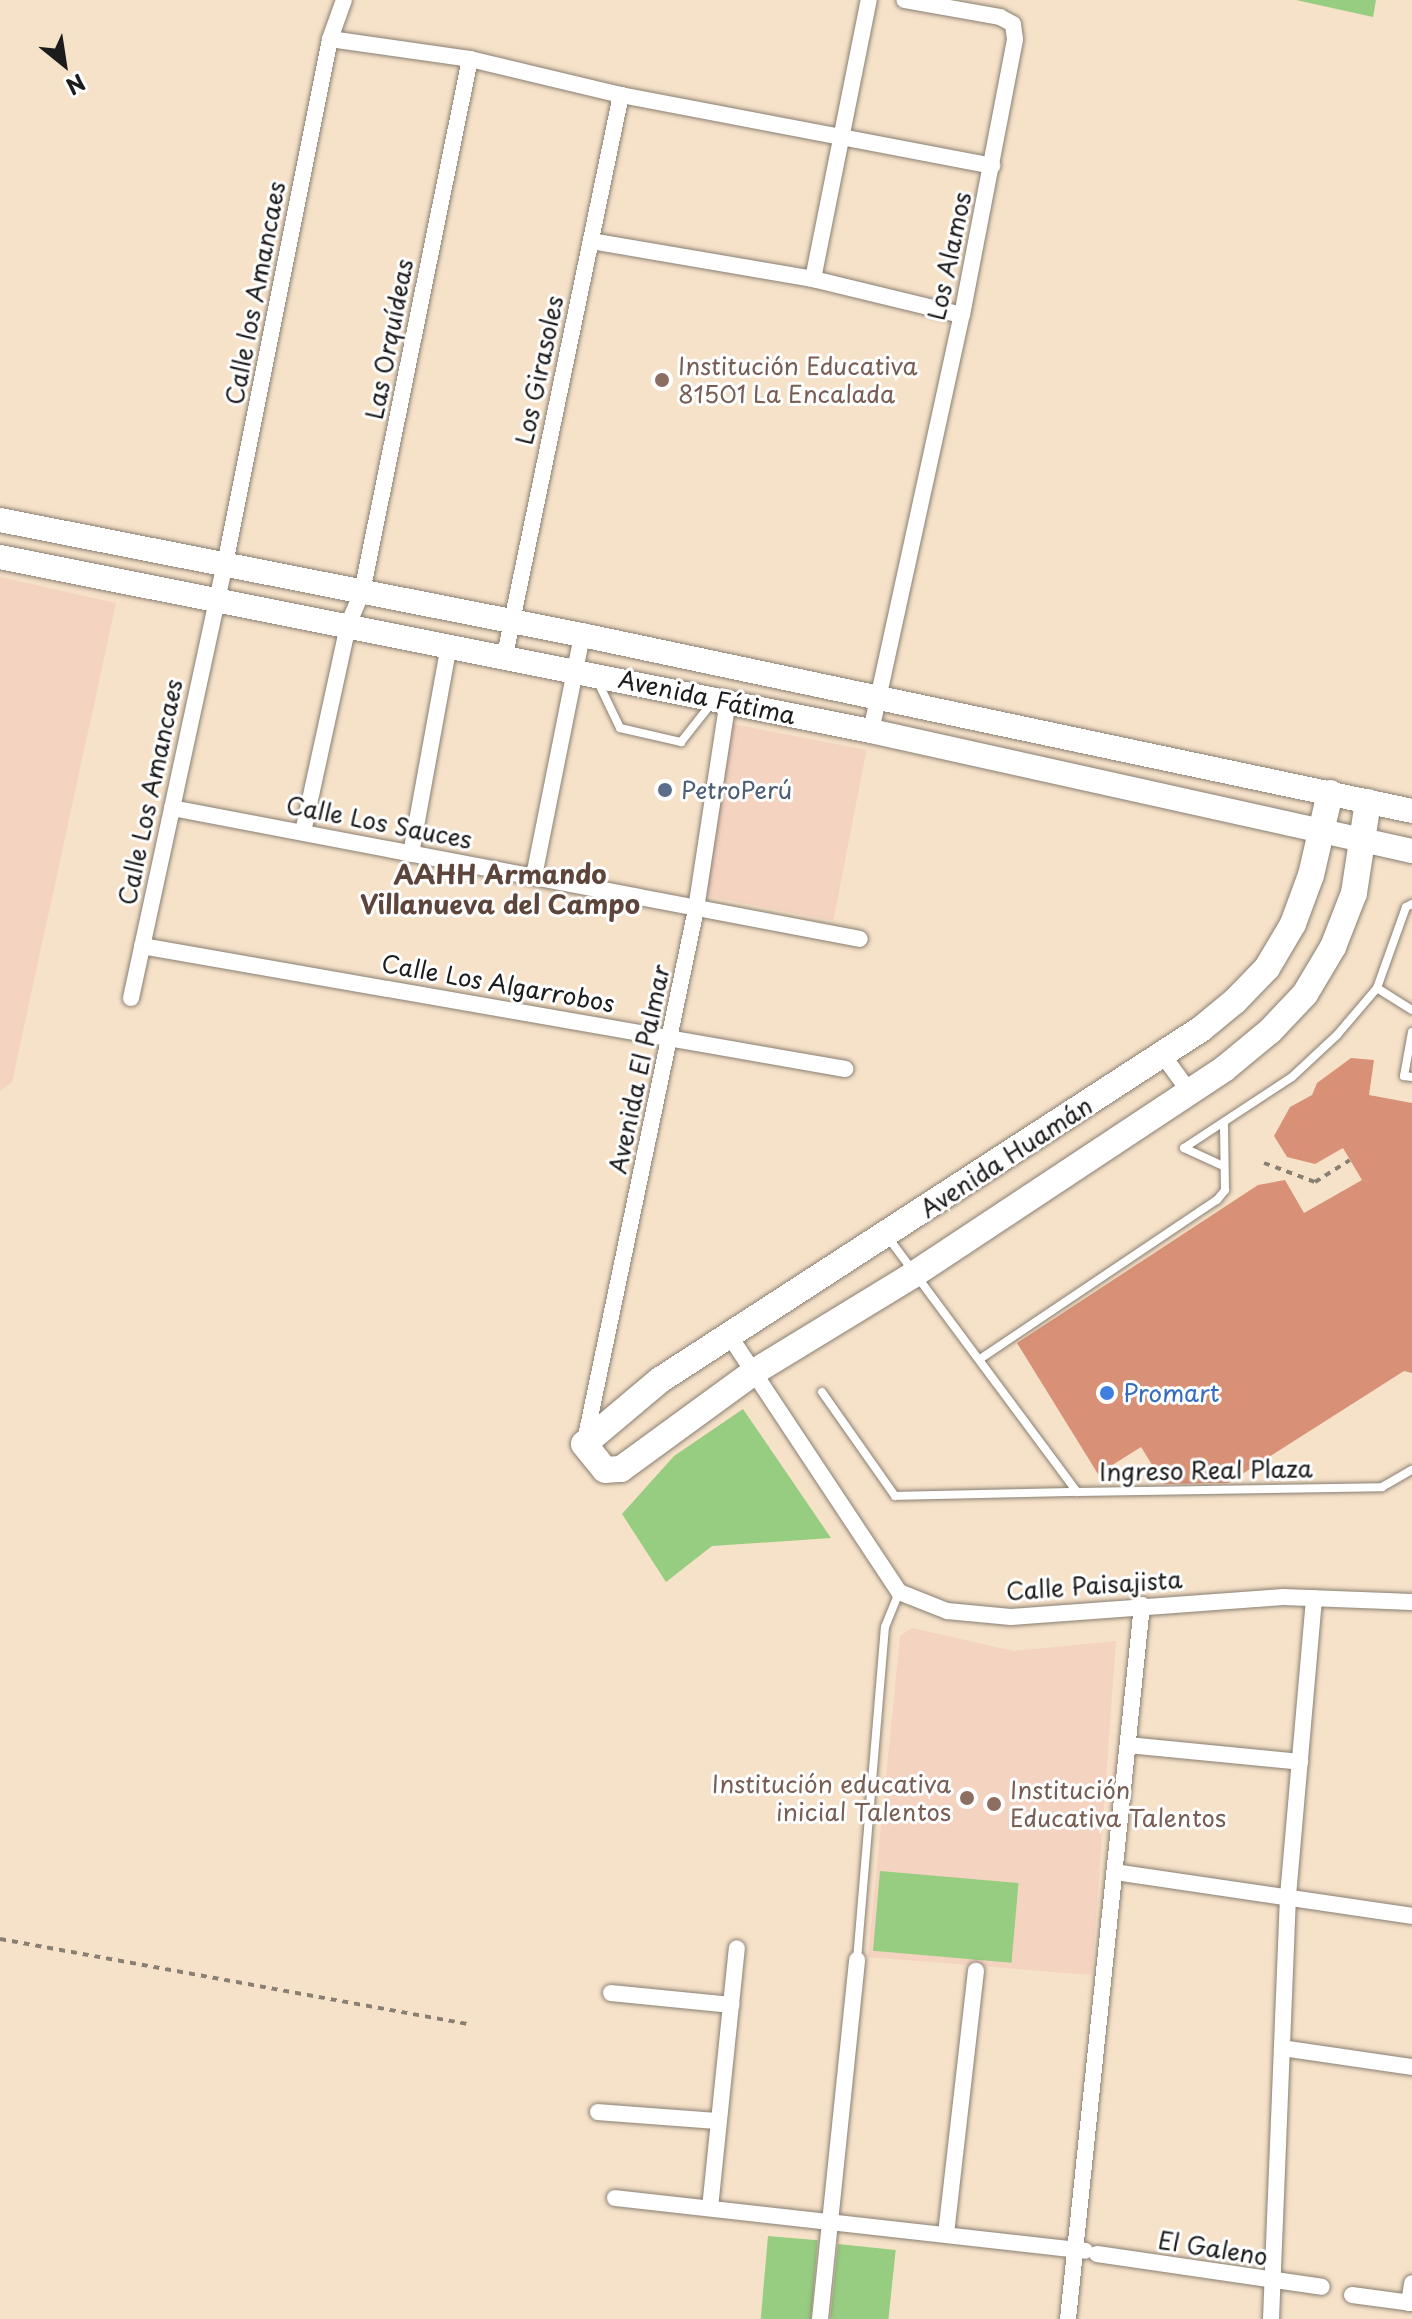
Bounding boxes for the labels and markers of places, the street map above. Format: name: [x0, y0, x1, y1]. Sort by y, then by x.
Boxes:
place label: Institución Educativa 81501 La Encalada: [678, 352, 918, 408]
marker: Institución Educativa 81501 La Encalada: [653, 371, 671, 389]
place label: PetroPerú: [681, 776, 792, 804]
marker: PetroPerú: [656, 781, 674, 799]
place label: Promart: [1123, 1379, 1220, 1407]
marker: Promart: [1098, 1384, 1116, 1402]
place label: Institución educativa inicial Talentos: [712, 1770, 951, 1826]
place label: Institución Educativa Talentos: [1010, 1776, 1226, 1832]
marker: Institución educativa inicial Talentos: [958, 1789, 976, 1807]
marker: Institución Educativa Talentos: [985, 1795, 1003, 1813]

